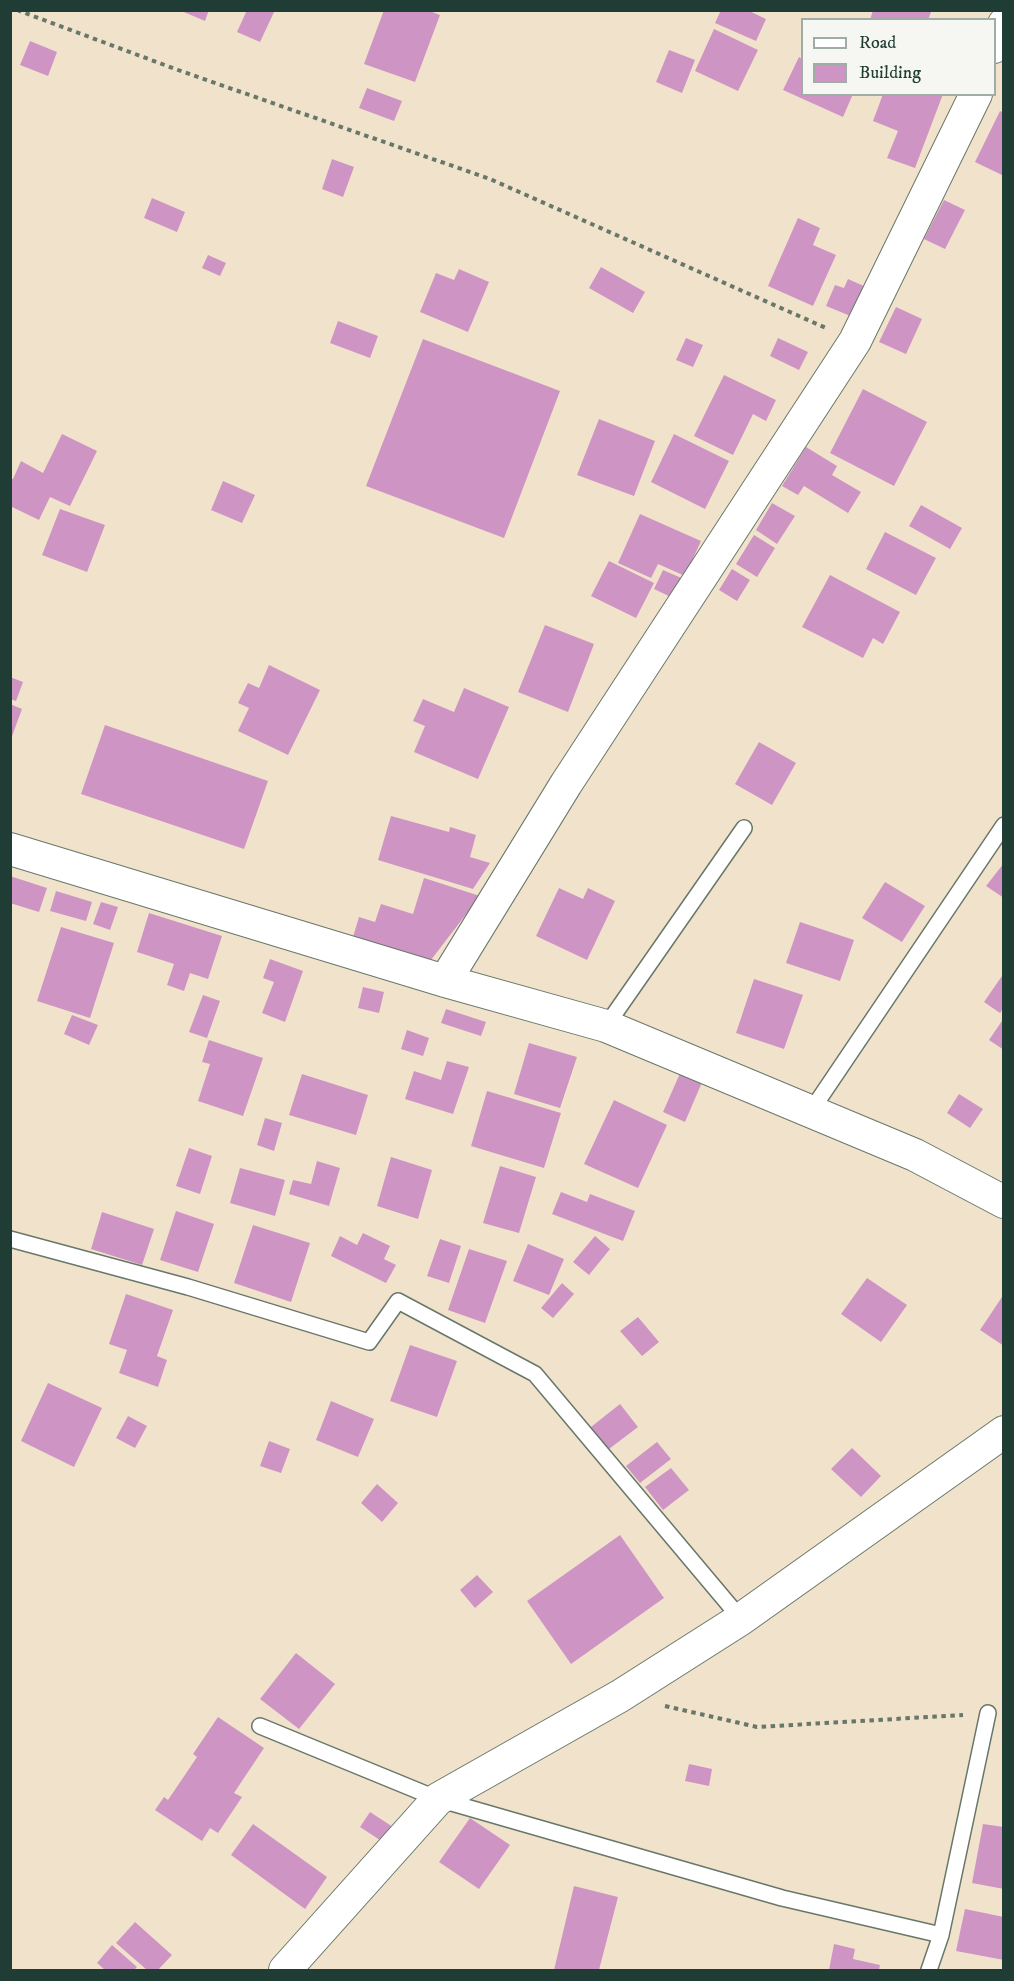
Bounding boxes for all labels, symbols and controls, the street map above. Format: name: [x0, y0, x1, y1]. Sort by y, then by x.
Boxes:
legend: [801, 18, 996, 96]
text: Road: [859, 32, 896, 54]
text: Building: [859, 62, 921, 84]

